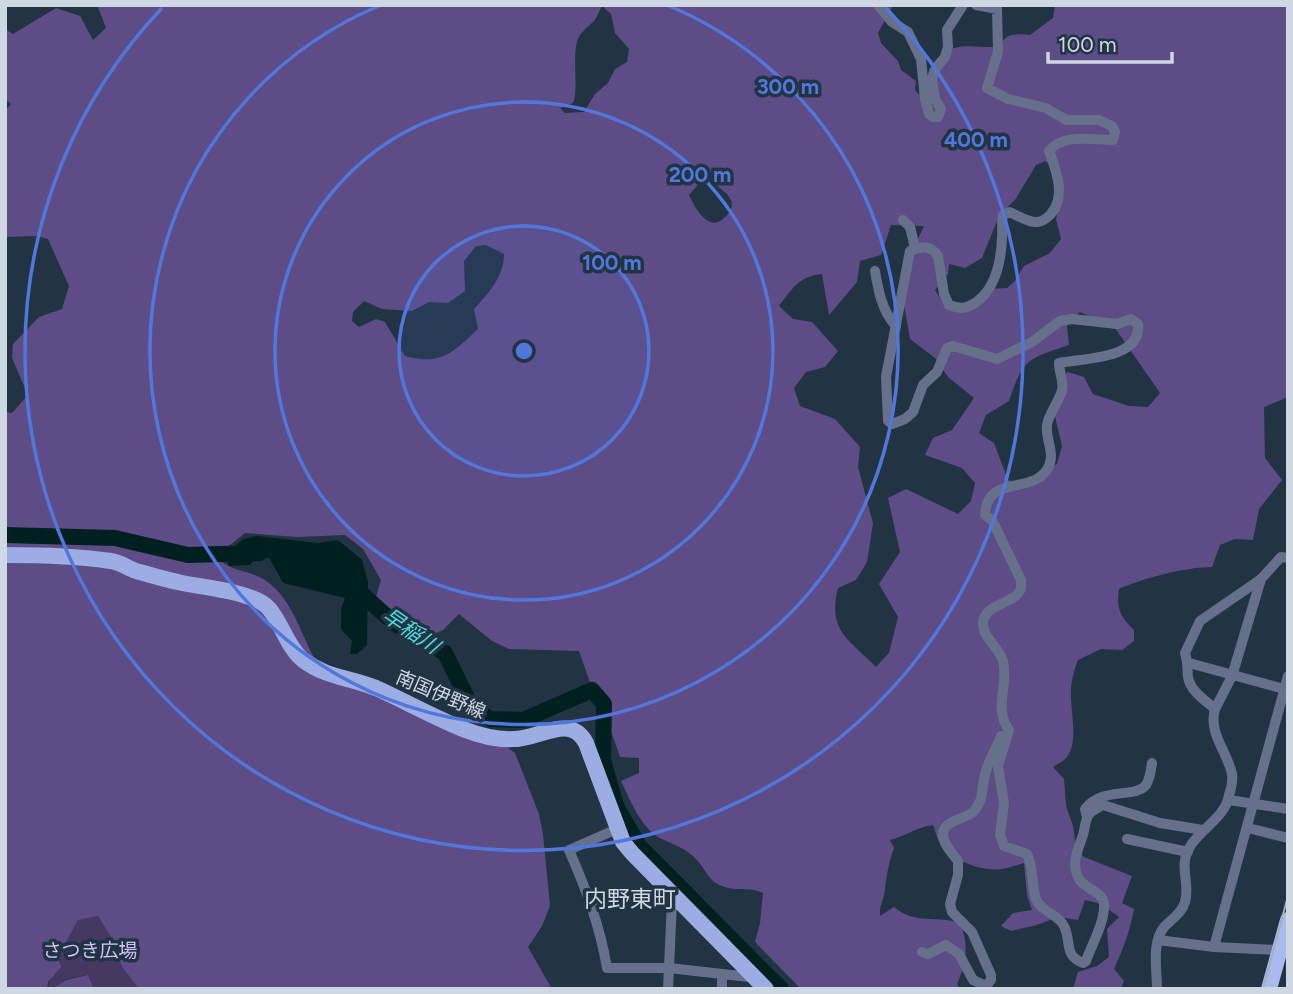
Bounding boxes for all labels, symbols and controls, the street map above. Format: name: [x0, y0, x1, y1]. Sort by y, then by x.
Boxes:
scale bar: [1048, 21, 1172, 65]
text: 100 m: [1058, 32, 1117, 57]
text: 300 m: [757, 74, 819, 99]
text: 400 m: [944, 127, 1008, 152]
text: 200 m: [669, 162, 731, 187]
text: 100 m: [582, 250, 642, 275]
centre of rings: [512, 339, 536, 363]
water label: 早稲川: [378, 603, 446, 660]
street label: 南国伊野線: [393, 665, 489, 724]
district label: 内野東町: [584, 885, 676, 913]
park label: さつき広場: [42, 939, 138, 962]

